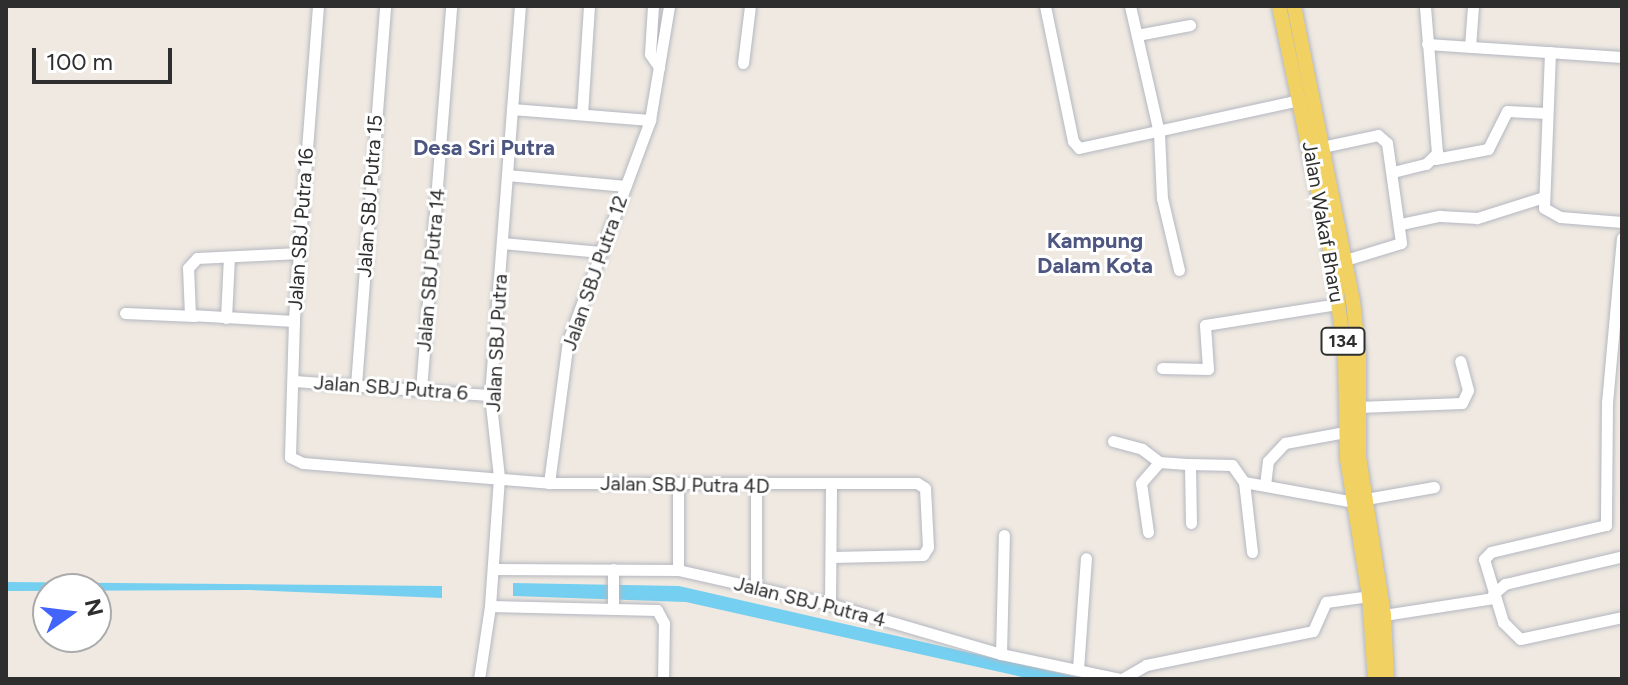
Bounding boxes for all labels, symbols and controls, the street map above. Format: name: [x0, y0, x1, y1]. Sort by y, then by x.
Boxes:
scale bar: [36, 32, 176, 82]
text: 100 m: [46, 47, 113, 76]
street label: Jalan SBJ Putra 15: [352, 114, 388, 278]
district label: Desa Sri Putra: [413, 135, 555, 161]
street label: Jalan Wakaf Bharu: [1297, 140, 1349, 304]
street label: Jalan SBJ Putra 16: [283, 147, 319, 311]
street label: Jalan SBJ Putra 14: [412, 187, 450, 353]
street label: Jalan SBJ Putra 12: [557, 192, 633, 354]
district label: Kampung Dalam Kota: [1037, 227, 1153, 278]
street label: Jalan SBJ Putra: [481, 273, 513, 413]
road number: 134: [1319, 327, 1367, 355]
street label: Jalan SBJ Putra 6: [313, 371, 469, 405]
street label: Jalan SBJ Putra 4D: [600, 472, 770, 498]
street label: Jalan SBJ Putra 4: [732, 572, 888, 632]
north arrow: [32, 573, 112, 653]
text: N: [79, 596, 109, 619]

